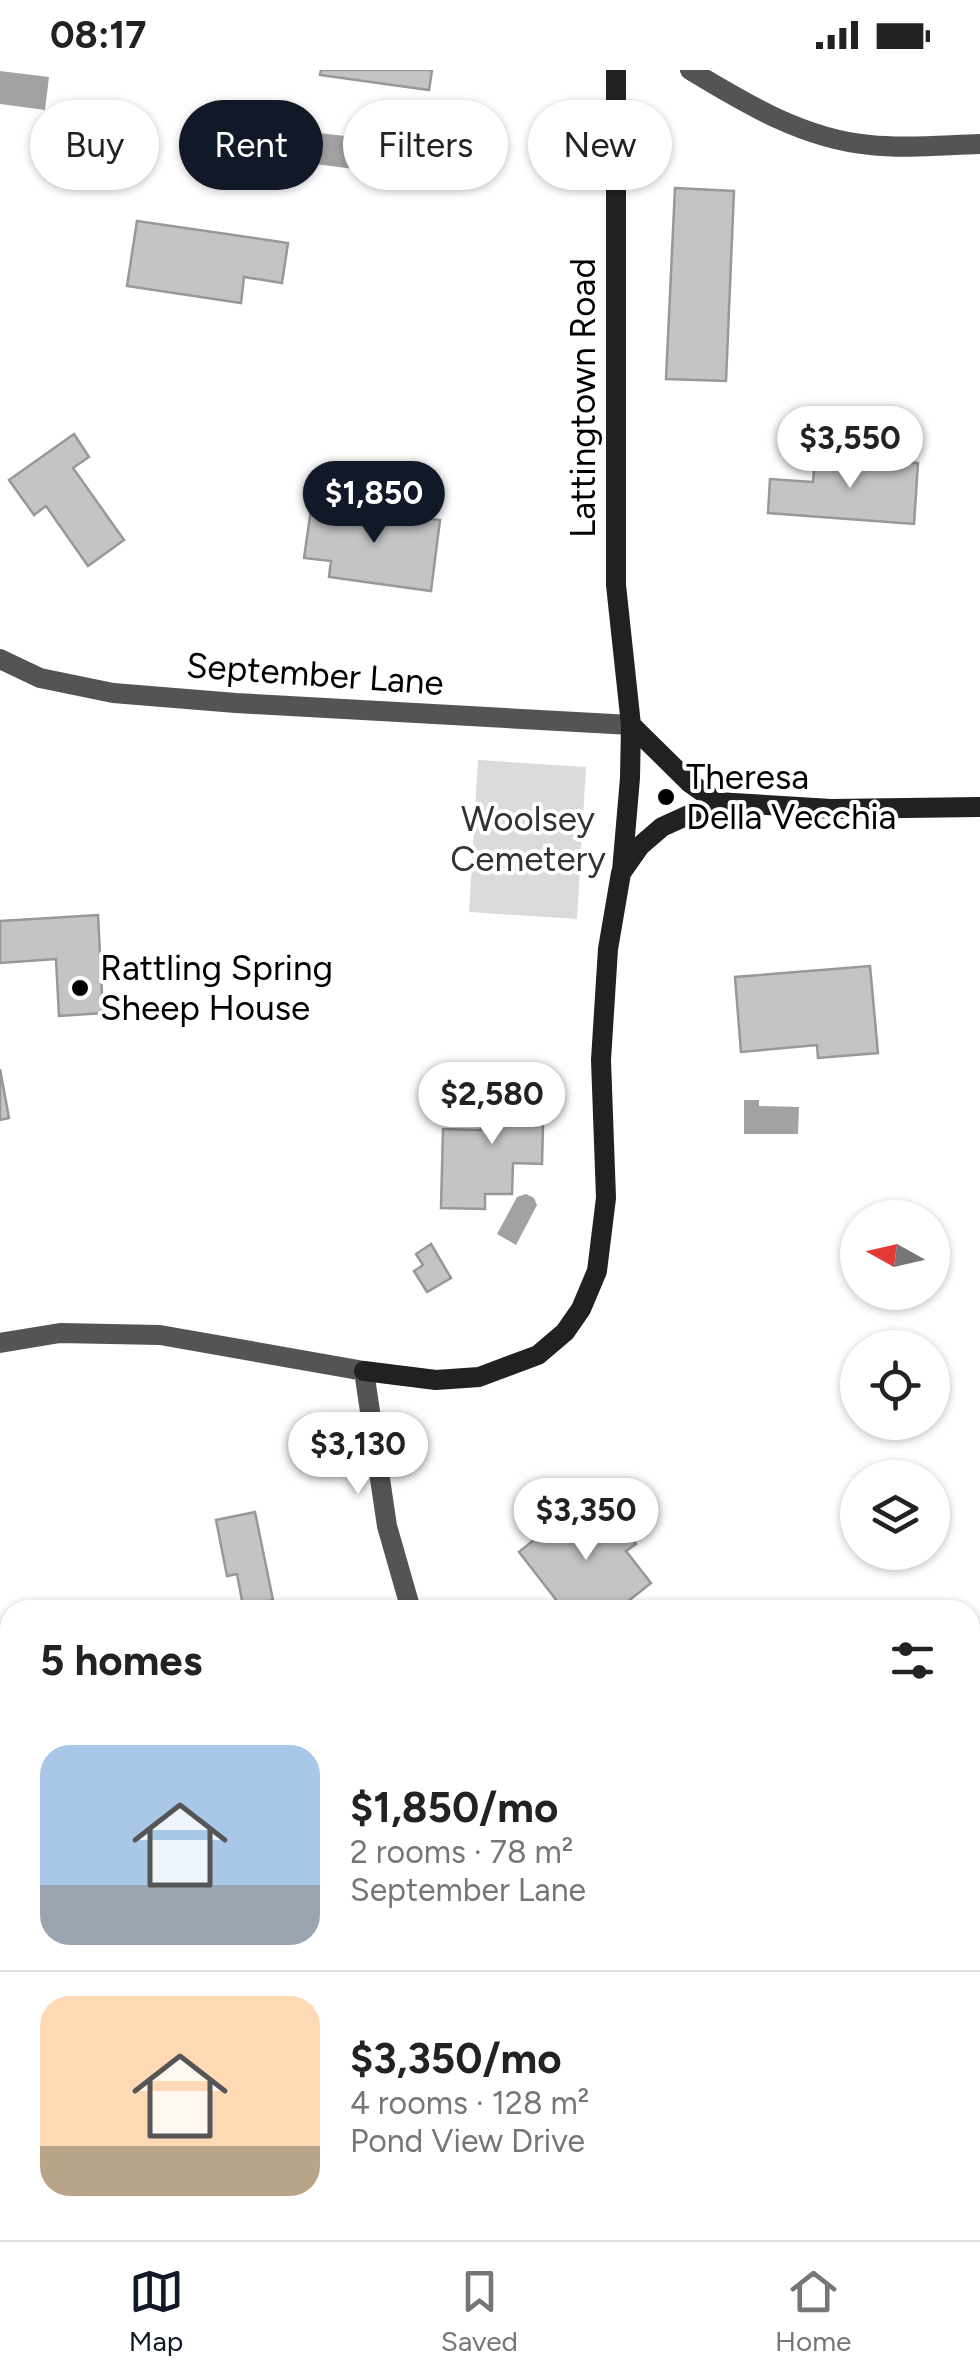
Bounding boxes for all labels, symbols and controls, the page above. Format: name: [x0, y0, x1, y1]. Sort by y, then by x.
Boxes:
text: 08:17: [50, 12, 146, 58]
chip: Buy: [30, 100, 159, 190]
chip: Rent: [179, 100, 323, 190]
chip: Filters: [343, 100, 508, 190]
chip: New: [528, 100, 672, 190]
street label: Lattingtown Road: [562, 258, 604, 538]
pin: $3,550: [769, 406, 931, 491]
text: $3,550: [799, 419, 901, 457]
pin: $1,850: [293, 461, 455, 546]
text: $1,850: [325, 474, 423, 512]
street label: September Lane: [185, 644, 445, 704]
place label: Theresa Della Vecchia: [686, 756, 896, 838]
marker: Theresa Della Vecchia: [655, 786, 677, 808]
park label: Woolsey Cemetery: [450, 798, 606, 880]
place label: Rattling Spring Sheep House: [100, 947, 333, 1029]
marker: Rattling Spring Sheep House: [69, 977, 91, 999]
pin: $2,580: [411, 1062, 573, 1147]
text: $2,580: [440, 1075, 544, 1113]
north arrow: [840, 1200, 950, 1310]
map controls: [840, 1200, 950, 1570]
button: locate: [840, 1330, 950, 1440]
pin: $3,130: [277, 1412, 439, 1497]
text: $3,130: [310, 1425, 406, 1463]
button: layers: [840, 1460, 950, 1570]
pin: $3,350: [505, 1478, 667, 1563]
text: $3,350: [536, 1491, 636, 1529]
icon: filters: [885, 1633, 940, 1688]
text: 5 homes: [40, 1635, 202, 1686]
text: $1,850/mo: [350, 1782, 558, 1833]
icon: home: [120, 1785, 240, 1905]
text: 2 rooms · 78 m²: [350, 1833, 573, 1871]
text: September Lane: [350, 1871, 586, 1909]
text: $3,350/mo: [350, 2033, 562, 2084]
icon: home: [120, 2036, 240, 2156]
text: 4 rooms · 128 m²: [350, 2084, 589, 2122]
text: Pond View Drive: [350, 2122, 585, 2160]
tab: Map: [129, 2264, 184, 2358]
tab: Saved: [441, 2264, 518, 2358]
tab: Home: [775, 2264, 851, 2358]

